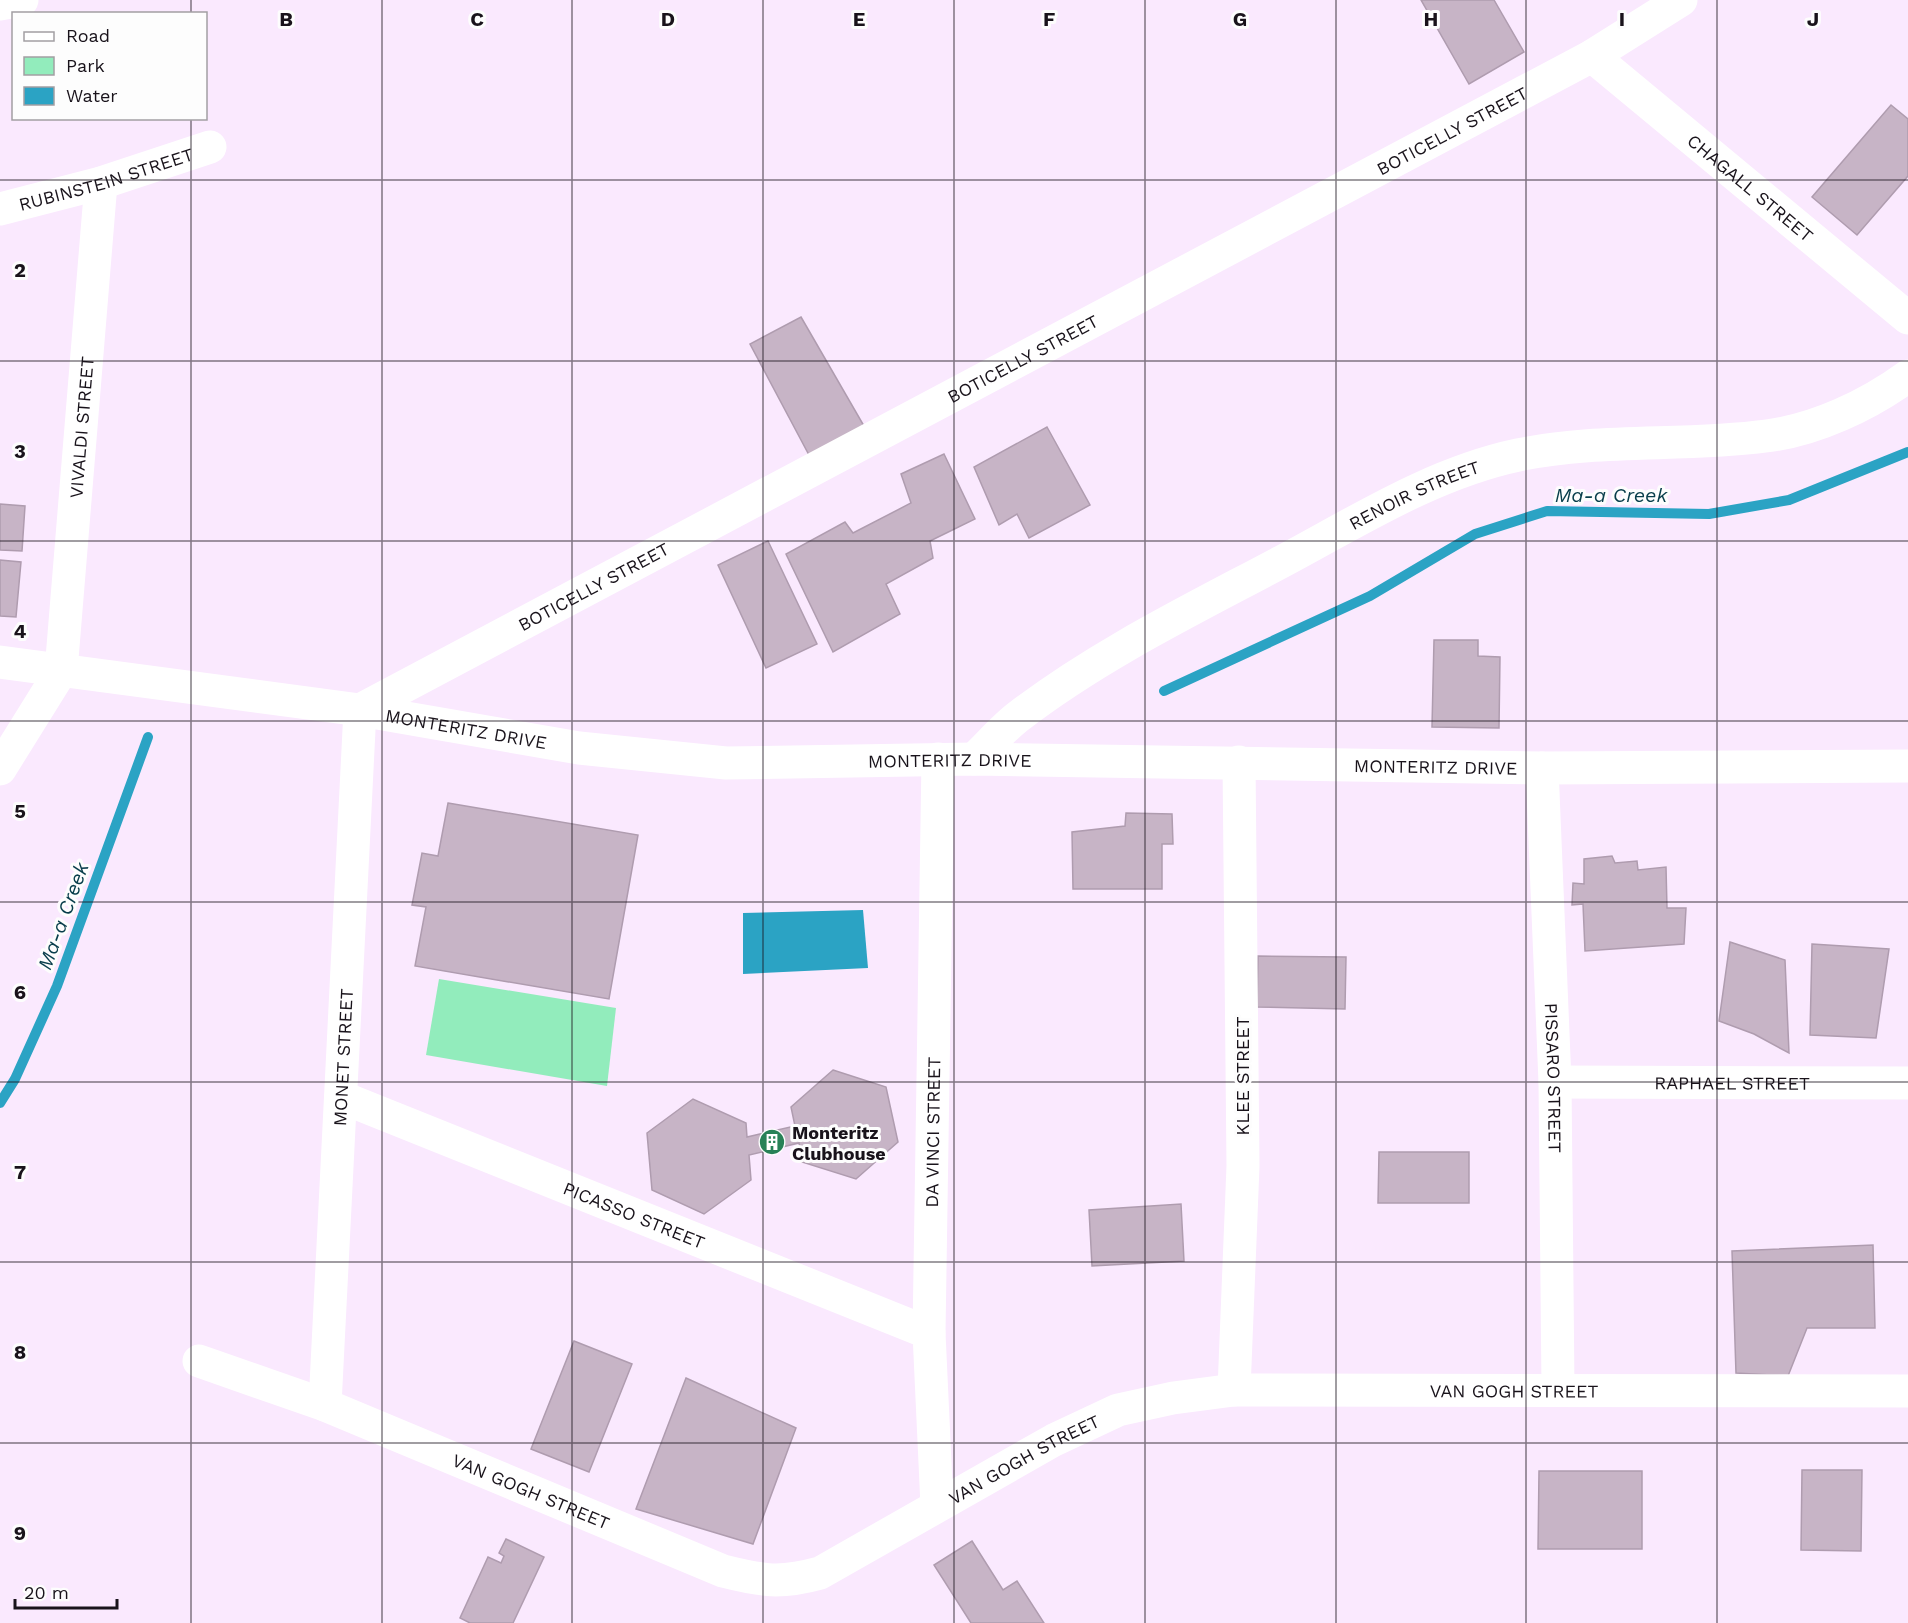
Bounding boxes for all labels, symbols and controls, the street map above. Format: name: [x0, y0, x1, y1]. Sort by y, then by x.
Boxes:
text: B: [279, 7, 293, 31]
text: C: [470, 7, 484, 31]
text: D: [661, 7, 675, 31]
text: E: [853, 7, 865, 31]
text: F: [1043, 7, 1055, 31]
text: G: [1233, 7, 1247, 31]
text: H: [1424, 7, 1438, 31]
text: I: [1619, 7, 1625, 31]
text: J: [1807, 7, 1819, 31]
legend: [12, 12, 207, 120]
text: Road: [66, 25, 110, 46]
text: Park: [66, 55, 105, 76]
street label: BOTICELLY STREET: [1373, 82, 1531, 179]
text: Water: [66, 85, 118, 106]
street label: CHAGALL STREET: [1683, 129, 1818, 246]
street label: RUBINSTEIN STREET: [16, 143, 196, 214]
text: 2: [14, 258, 26, 282]
street label: BOTICELLY STREET: [944, 310, 1102, 407]
street label: VIVALDI STREET: [65, 355, 97, 499]
text: 3: [14, 439, 26, 463]
street label: RENOIR STREET: [1345, 456, 1482, 533]
water label: Ma-a Creek: [1555, 483, 1668, 507]
street label: BOTICELLY STREET: [514, 538, 672, 635]
text: 4: [14, 619, 27, 643]
street label: MONTERITZ DRIVE: [384, 704, 549, 753]
street label: MONTERITZ DRIVE: [868, 748, 1032, 771]
street label: MONTERITZ DRIVE: [1354, 755, 1518, 778]
text: 5: [14, 799, 26, 823]
water label: Ma-a Creek: [32, 858, 94, 973]
text: 6: [14, 980, 26, 1004]
street label: MONET STREET: [329, 988, 356, 1127]
street label: PISSARO STREET: [1541, 1002, 1566, 1153]
street label: KLEE STREET: [1232, 1016, 1253, 1136]
street label: DA VINCI STREET: [920, 1056, 944, 1208]
street label: RAPHAEL STREET: [1654, 1072, 1810, 1093]
place label: Monteritz Clubhouse: [792, 1122, 886, 1164]
building icon: Monteritz Clubhouse: [757, 1127, 787, 1157]
text: 7: [14, 1160, 26, 1184]
street label: PICASSO STREET: [560, 1177, 708, 1253]
text: 8: [14, 1340, 26, 1364]
street label: VAN GOGH STREET: [1430, 1380, 1598, 1401]
street label: VAN GOGH STREET: [945, 1410, 1103, 1508]
street label: VAN GOGH STREET: [450, 1449, 613, 1533]
text: 9: [14, 1521, 26, 1545]
scale bar: [15, 1572, 117, 1610]
text: 20 m: [24, 1582, 69, 1603]

